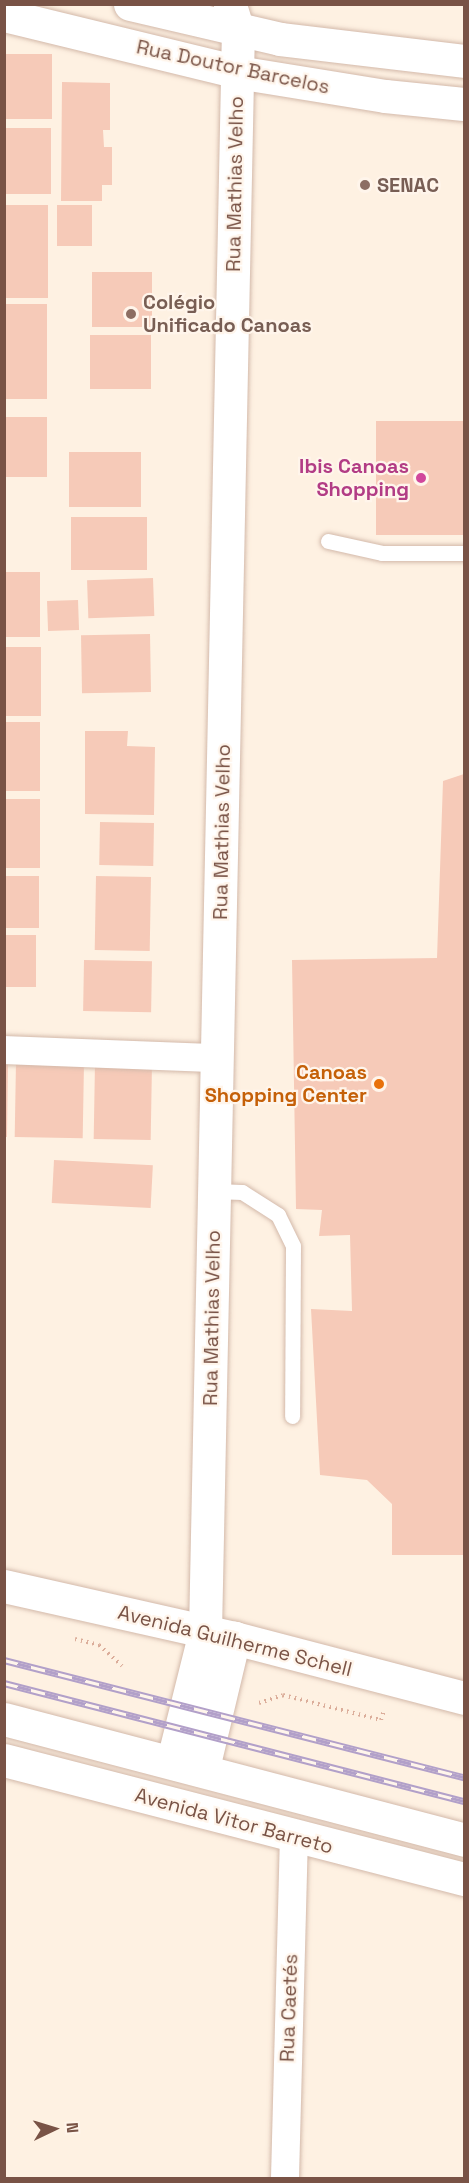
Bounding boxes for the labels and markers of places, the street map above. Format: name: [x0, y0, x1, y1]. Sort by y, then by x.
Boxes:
place label: SENAC: [377, 173, 439, 197]
marker: SENAC: [358, 178, 372, 192]
place label: Colégio Unificado Canoas: [143, 290, 312, 337]
marker: Colégio Unificado Canoas: [124, 307, 138, 321]
place label: Ibis Canoas Shopping: [299, 454, 409, 501]
marker: Ibis Canoas Shopping: [414, 471, 428, 485]
place label: Canoas Shopping Center: [205, 1060, 367, 1107]
marker: Canoas Shopping Center: [372, 1077, 386, 1091]

